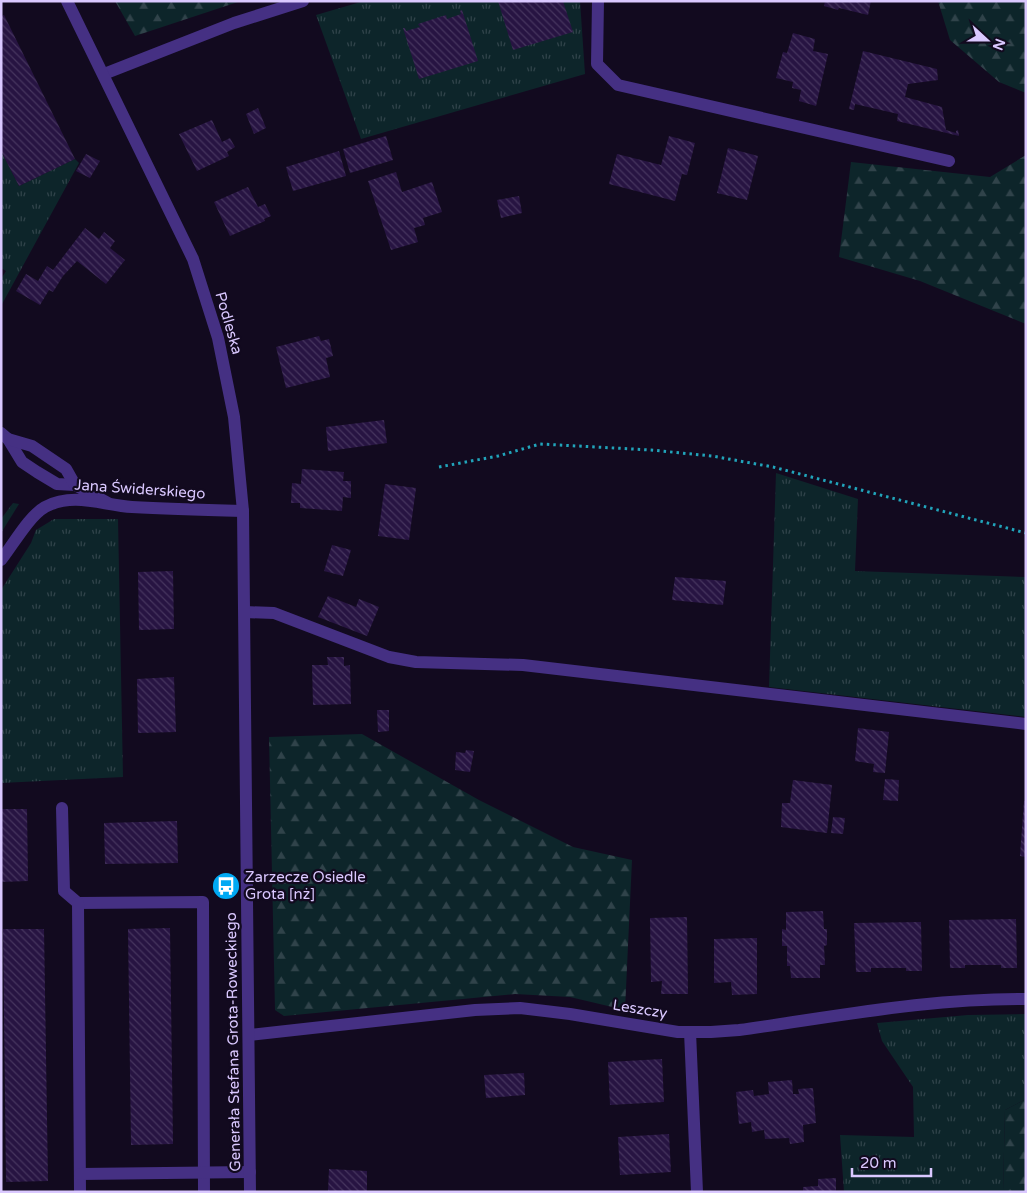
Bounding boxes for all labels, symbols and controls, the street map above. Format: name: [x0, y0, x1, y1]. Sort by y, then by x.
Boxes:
north arrow: [962, 15, 1012, 65]
text: N: [989, 36, 1009, 53]
street label: Podleska: [211, 290, 247, 356]
street label: Jana Świderskiego: [74, 475, 206, 503]
place label: Zarzecze Osiedle Grota [nż]: [245, 868, 366, 903]
bus stop icon: Zarzecze Osiedle Grota [nż]: [211, 871, 241, 901]
street label: Generała Stefana Grota-Roweckiego: [222, 912, 244, 1172]
street label: Leszczy: [611, 996, 669, 1022]
scale bar: [852, 1146, 931, 1178]
text: 20 m: [860, 1154, 897, 1172]

